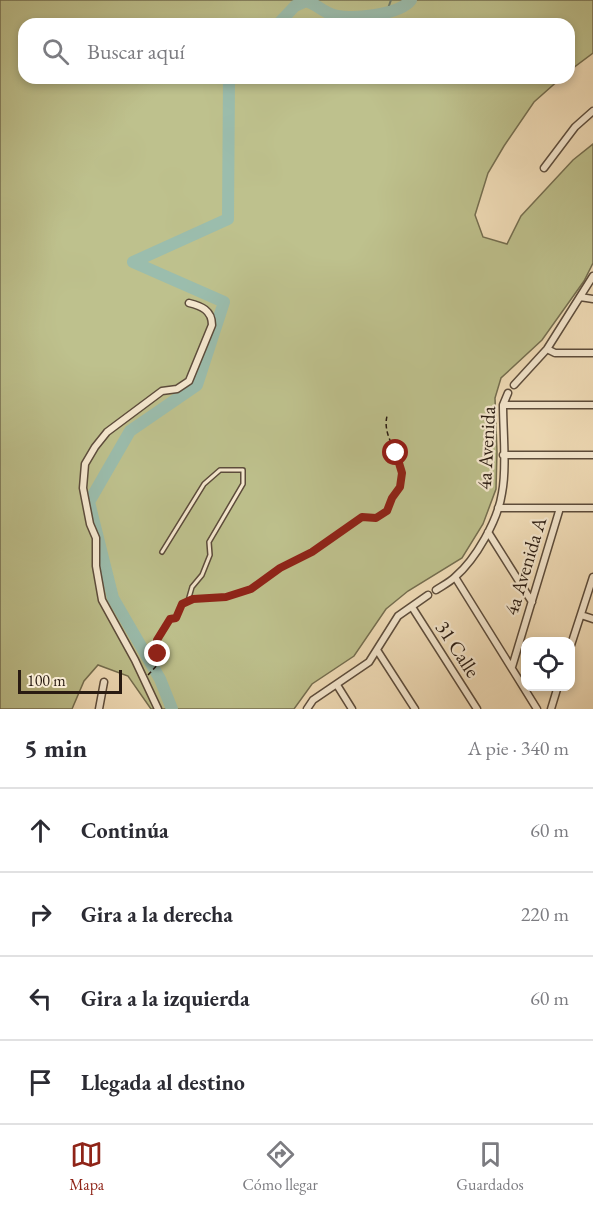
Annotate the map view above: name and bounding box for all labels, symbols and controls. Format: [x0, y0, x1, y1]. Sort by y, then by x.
search box [18, 18, 575, 84]
icon: search [39, 35, 72, 68]
text: Buscar aquí [87, 37, 185, 66]
street label: 4a Avenida [471, 406, 501, 490]
route start [382, 439, 408, 465]
street label: 4a Avenida A [498, 514, 552, 618]
street label: 31 Calle [430, 616, 486, 683]
map controls [521, 637, 575, 691]
button: locate [521, 637, 575, 691]
route end [144, 640, 170, 666]
scale bar [18, 667, 122, 694]
text: 100 m [27, 670, 66, 691]
text: 5 min [24, 731, 87, 765]
text: A pie · 340 m [468, 735, 569, 761]
icon: ahead [24, 814, 57, 847]
text: Continúa [81, 816, 169, 845]
text: 60 m [530, 817, 569, 843]
icon: right [24, 898, 57, 931]
text: Gira a la derecha [81, 900, 233, 929]
text: 220 m [521, 901, 569, 927]
icon: left [24, 982, 57, 1015]
text: Gira a la izquierda [81, 984, 250, 1013]
text: 60 m [530, 985, 569, 1011]
icon: arrive [24, 1066, 57, 1099]
text: Llegada al destino [81, 1068, 245, 1097]
tab: Mapa [69, 1138, 104, 1195]
tab: Cómo llegar [242, 1138, 318, 1195]
tab: Guardados [456, 1138, 524, 1195]

